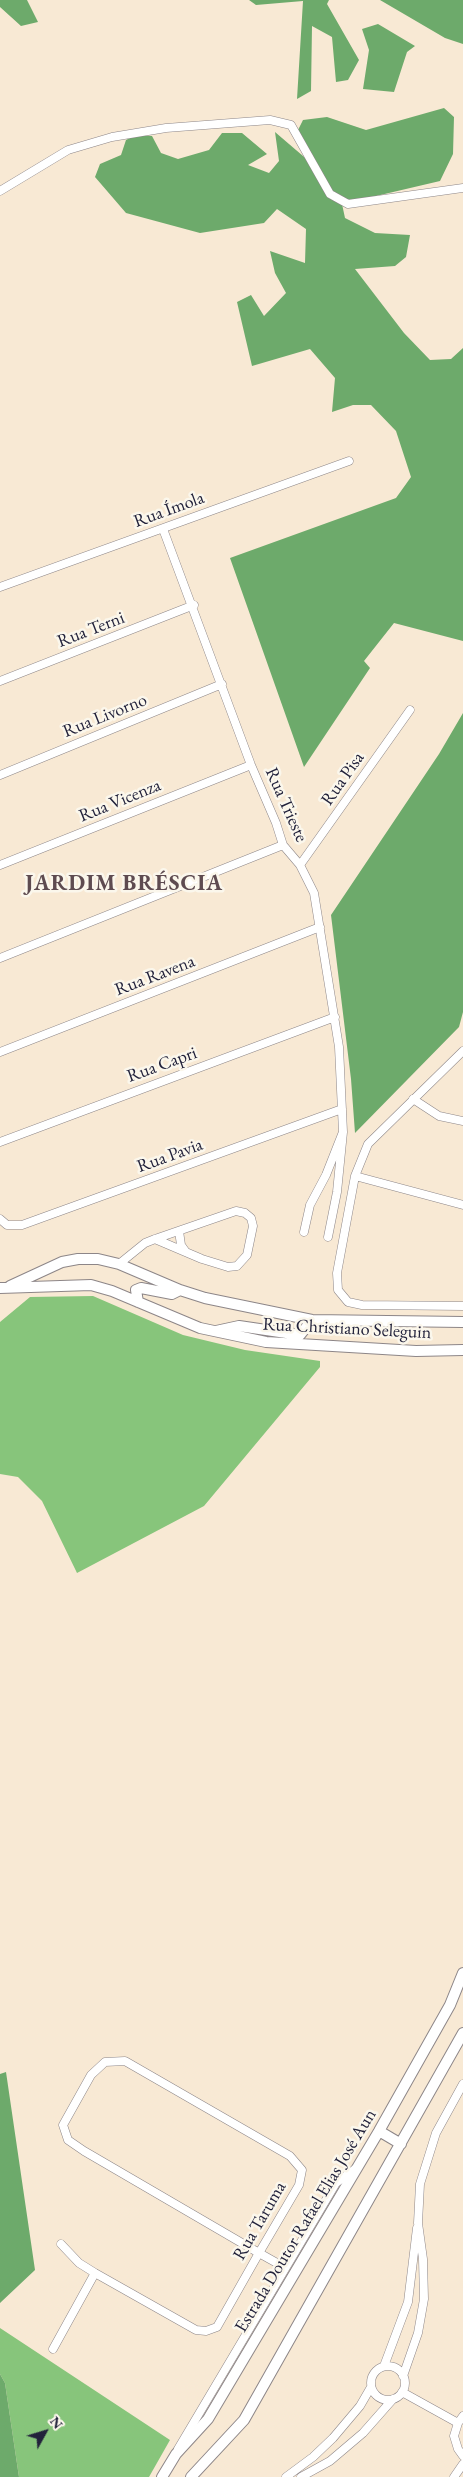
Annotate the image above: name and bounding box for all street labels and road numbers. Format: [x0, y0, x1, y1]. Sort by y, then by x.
street label: Rua Ímola [131, 487, 207, 533]
street label: Rua Terni [54, 607, 128, 653]
street label: Rua Livorno [60, 689, 150, 743]
street label: Rua Pisa [317, 748, 369, 810]
street label: Rua Trieste [260, 764, 312, 846]
street label: Rua Vicenza [76, 775, 164, 827]
street label: Rua Ravena [112, 951, 198, 1001]
street label: Rua Capri [124, 1042, 200, 1088]
street label: Rua Pavia [134, 1134, 206, 1178]
street label: Rua Christiano Seleguin [262, 1314, 432, 1344]
street label: Estrada Doutor Rafael Elias José Aun [231, 2105, 381, 2337]
street label: Rua Taruma [229, 2178, 291, 2264]

